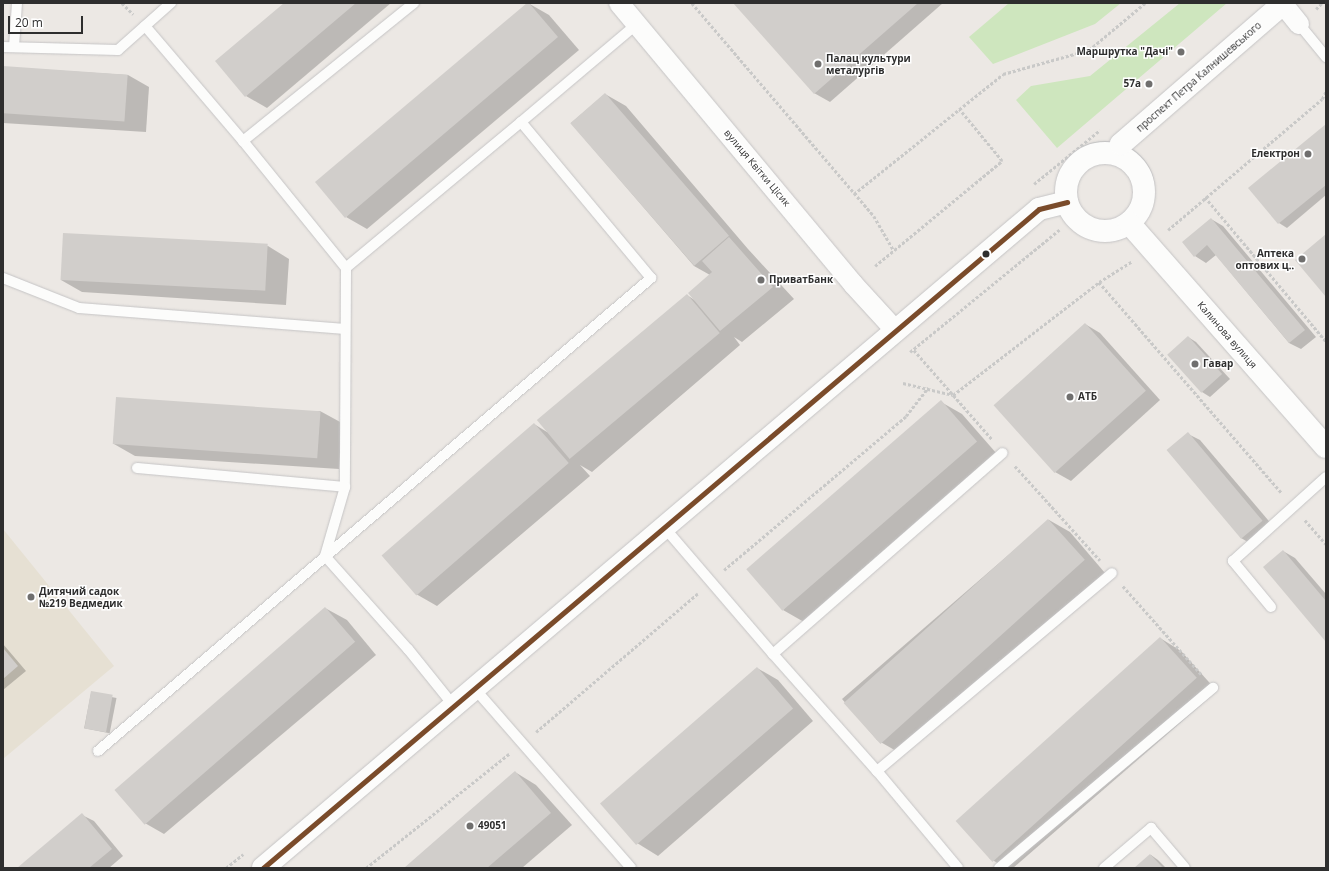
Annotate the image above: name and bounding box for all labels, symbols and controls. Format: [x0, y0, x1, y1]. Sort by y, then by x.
scale bar [10, 8, 85, 34]
text: 20 m [15, 14, 43, 31]
street label: проспект Петра Калнишевського [1134, 19, 1264, 135]
place label: Маршрутка "Дачі" [1076, 46, 1173, 58]
marker: Маршрутка "Дачі" [1176, 47, 1186, 57]
place label: Палац культури металургів [826, 52, 911, 76]
marker: Палац культури металургів [813, 59, 823, 69]
place label: 57а [1124, 78, 1141, 90]
marker: 57а [1144, 79, 1154, 89]
street label: вулиця Квітки Цісик [721, 127, 793, 209]
place label: Електрон [1251, 148, 1300, 160]
marker: Електрон [1303, 149, 1313, 159]
place label: Аптека оптових ц‥ [1235, 247, 1294, 270]
unlabelled marker [981, 249, 991, 259]
marker: Аптека оптових ц‥ [1297, 254, 1307, 264]
place label: ПриватБанк [769, 274, 833, 286]
marker: ПриватБанк [756, 275, 766, 285]
street label: Калинова вулиця [1195, 299, 1259, 371]
place label: Гавар [1203, 358, 1233, 370]
marker: Гавар [1190, 359, 1200, 369]
place label: АТБ [1078, 391, 1097, 403]
marker: АТБ [1065, 392, 1075, 402]
place label: Дитячий садок №219 Ведмедик [39, 585, 123, 608]
marker: Дитячий садок №219 Ведмедик [26, 592, 36, 602]
place label: 49051 [478, 820, 507, 832]
marker: 49051 [465, 821, 475, 831]

